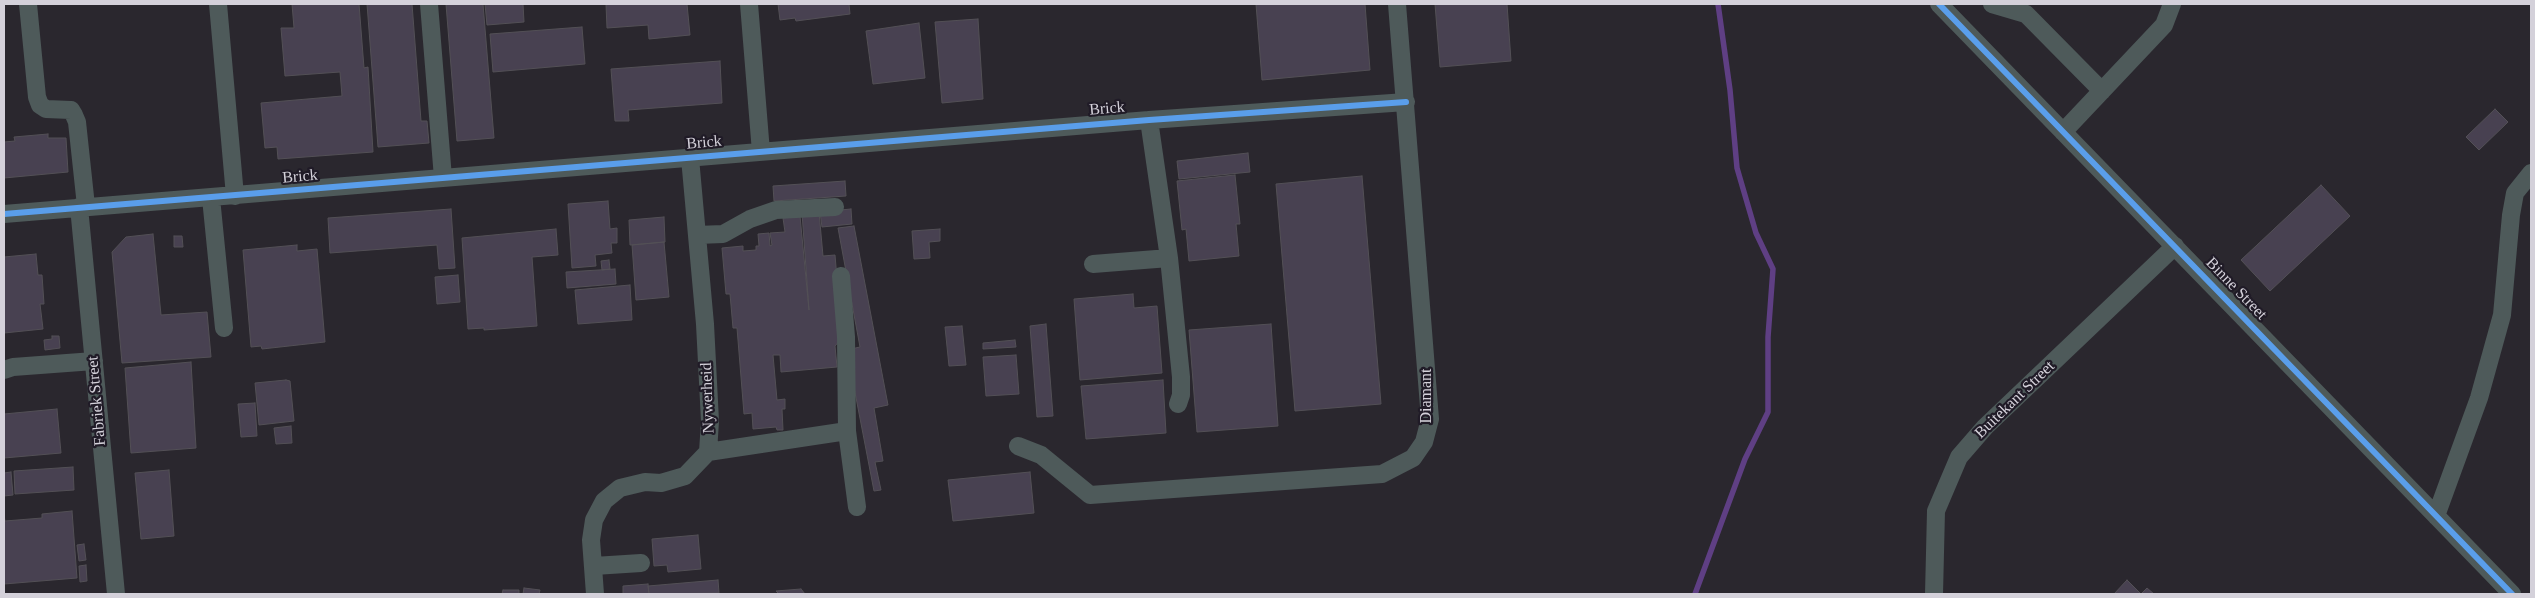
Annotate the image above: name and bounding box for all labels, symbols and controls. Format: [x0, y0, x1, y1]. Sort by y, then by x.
street label: Brick [1088, 98, 1126, 120]
street label: Brick [685, 132, 723, 154]
street label: Brick [281, 166, 319, 188]
street label: Binne Street [2201, 254, 2271, 324]
street label: Fabriek Street [84, 355, 110, 447]
street label: Buitekant Street [1971, 357, 2059, 443]
street label: Nywerheid [697, 362, 719, 434]
street label: Diamant [1417, 368, 1437, 424]

